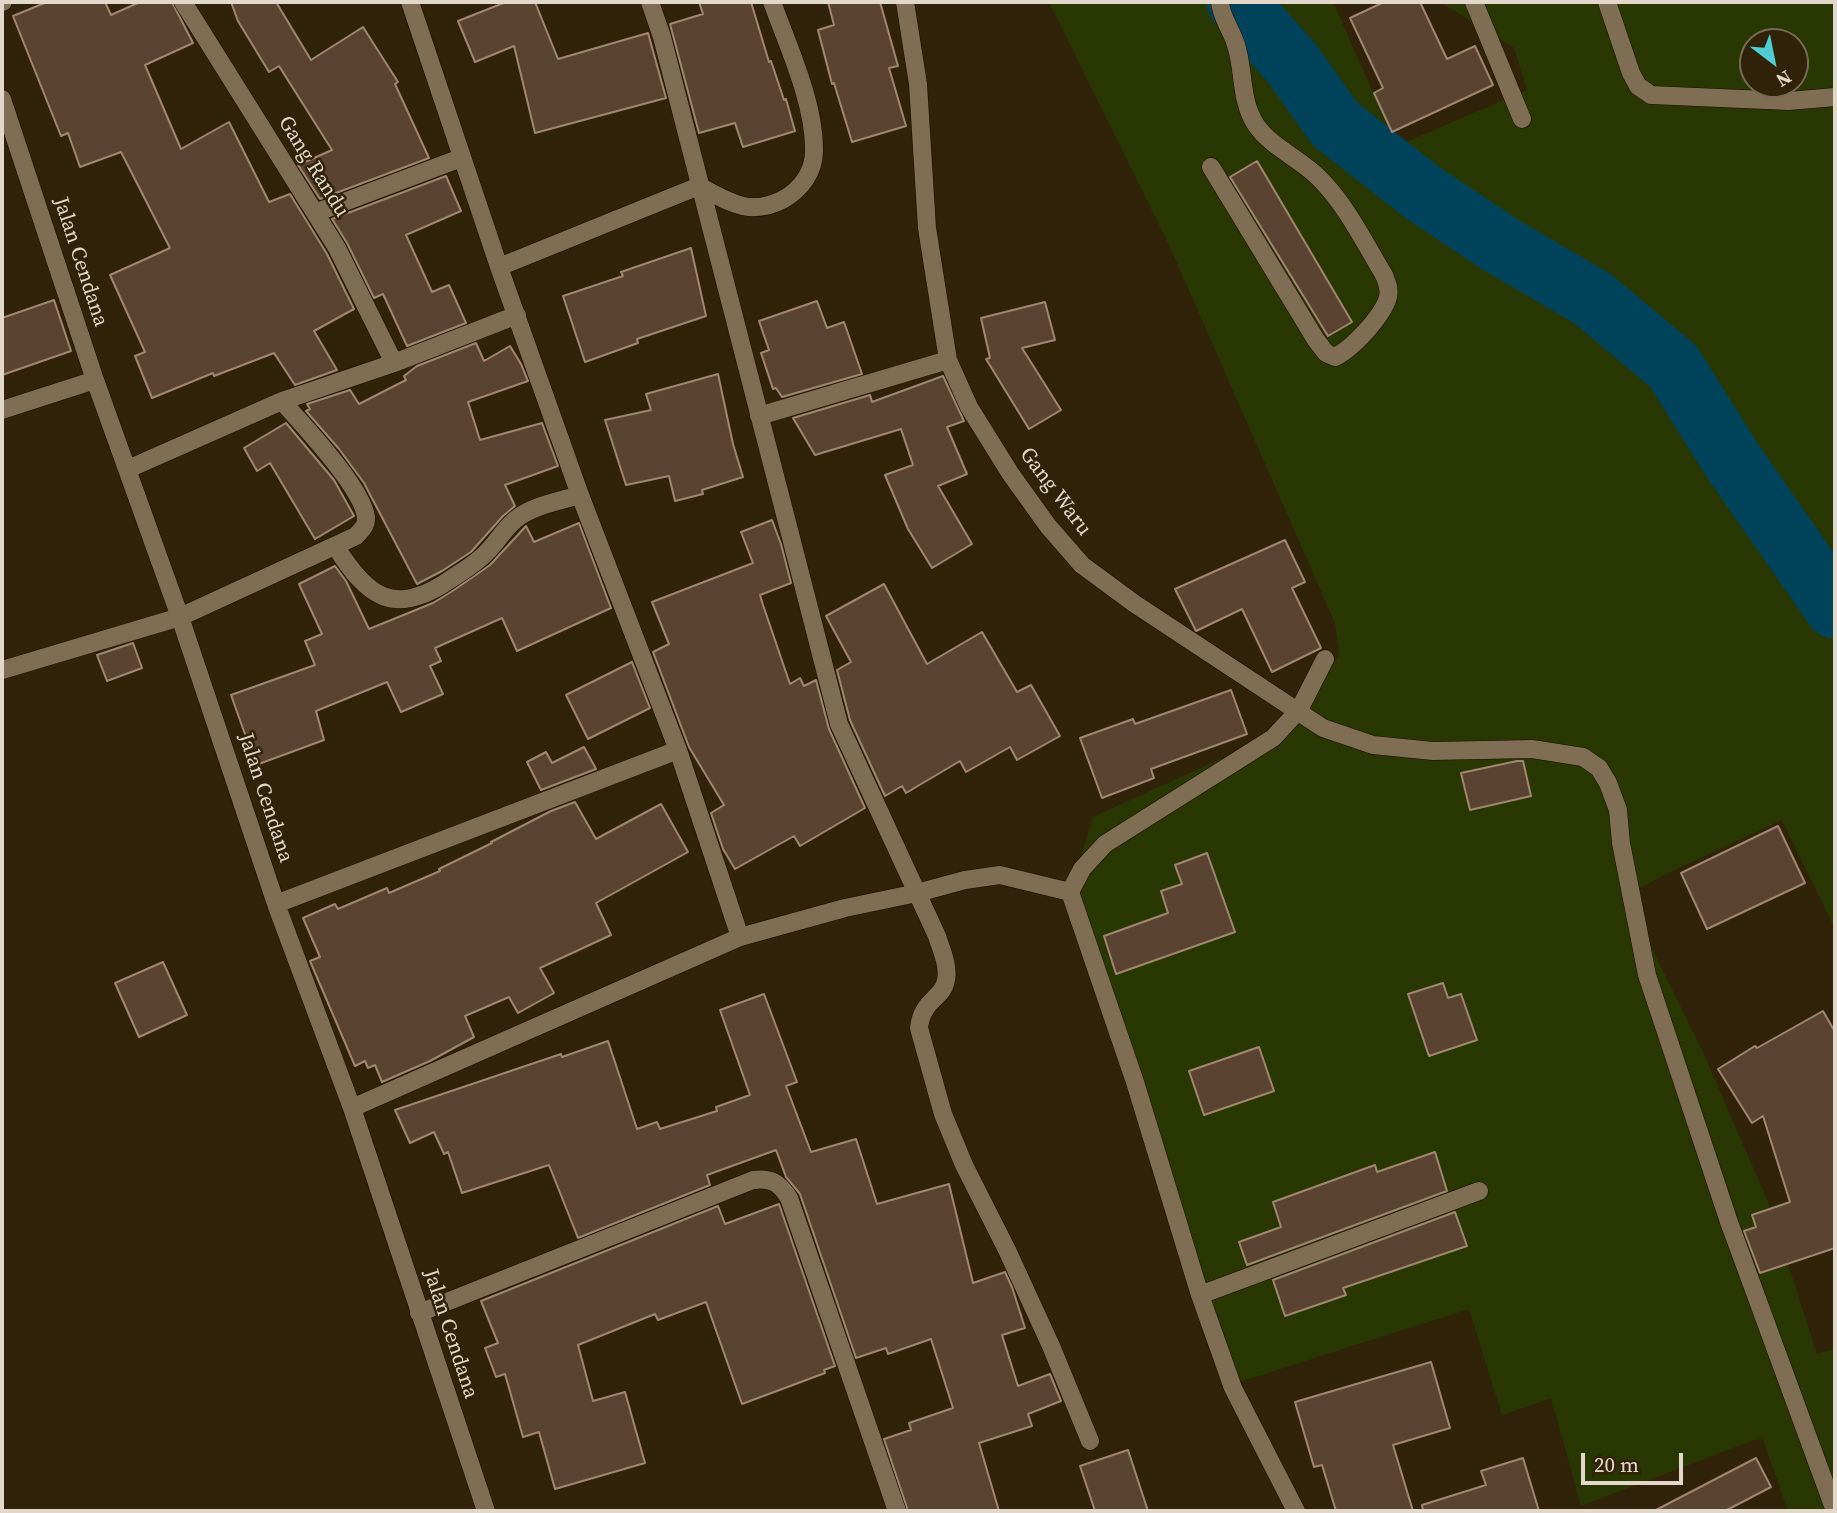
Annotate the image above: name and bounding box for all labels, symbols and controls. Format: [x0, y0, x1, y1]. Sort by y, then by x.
north arrow [1739, 28, 1809, 98]
text: N [1771, 64, 1797, 94]
street label: Gang Randu [272, 112, 354, 222]
street label: Jalan Cendana [47, 194, 113, 330]
street label: Gang Waru [1014, 443, 1096, 541]
street label: Jalan Cendana [232, 730, 298, 866]
street label: Jalan Cendana [417, 1266, 483, 1402]
scale bar [1585, 1440, 1686, 1484]
text: 20 m [1594, 1450, 1639, 1479]

